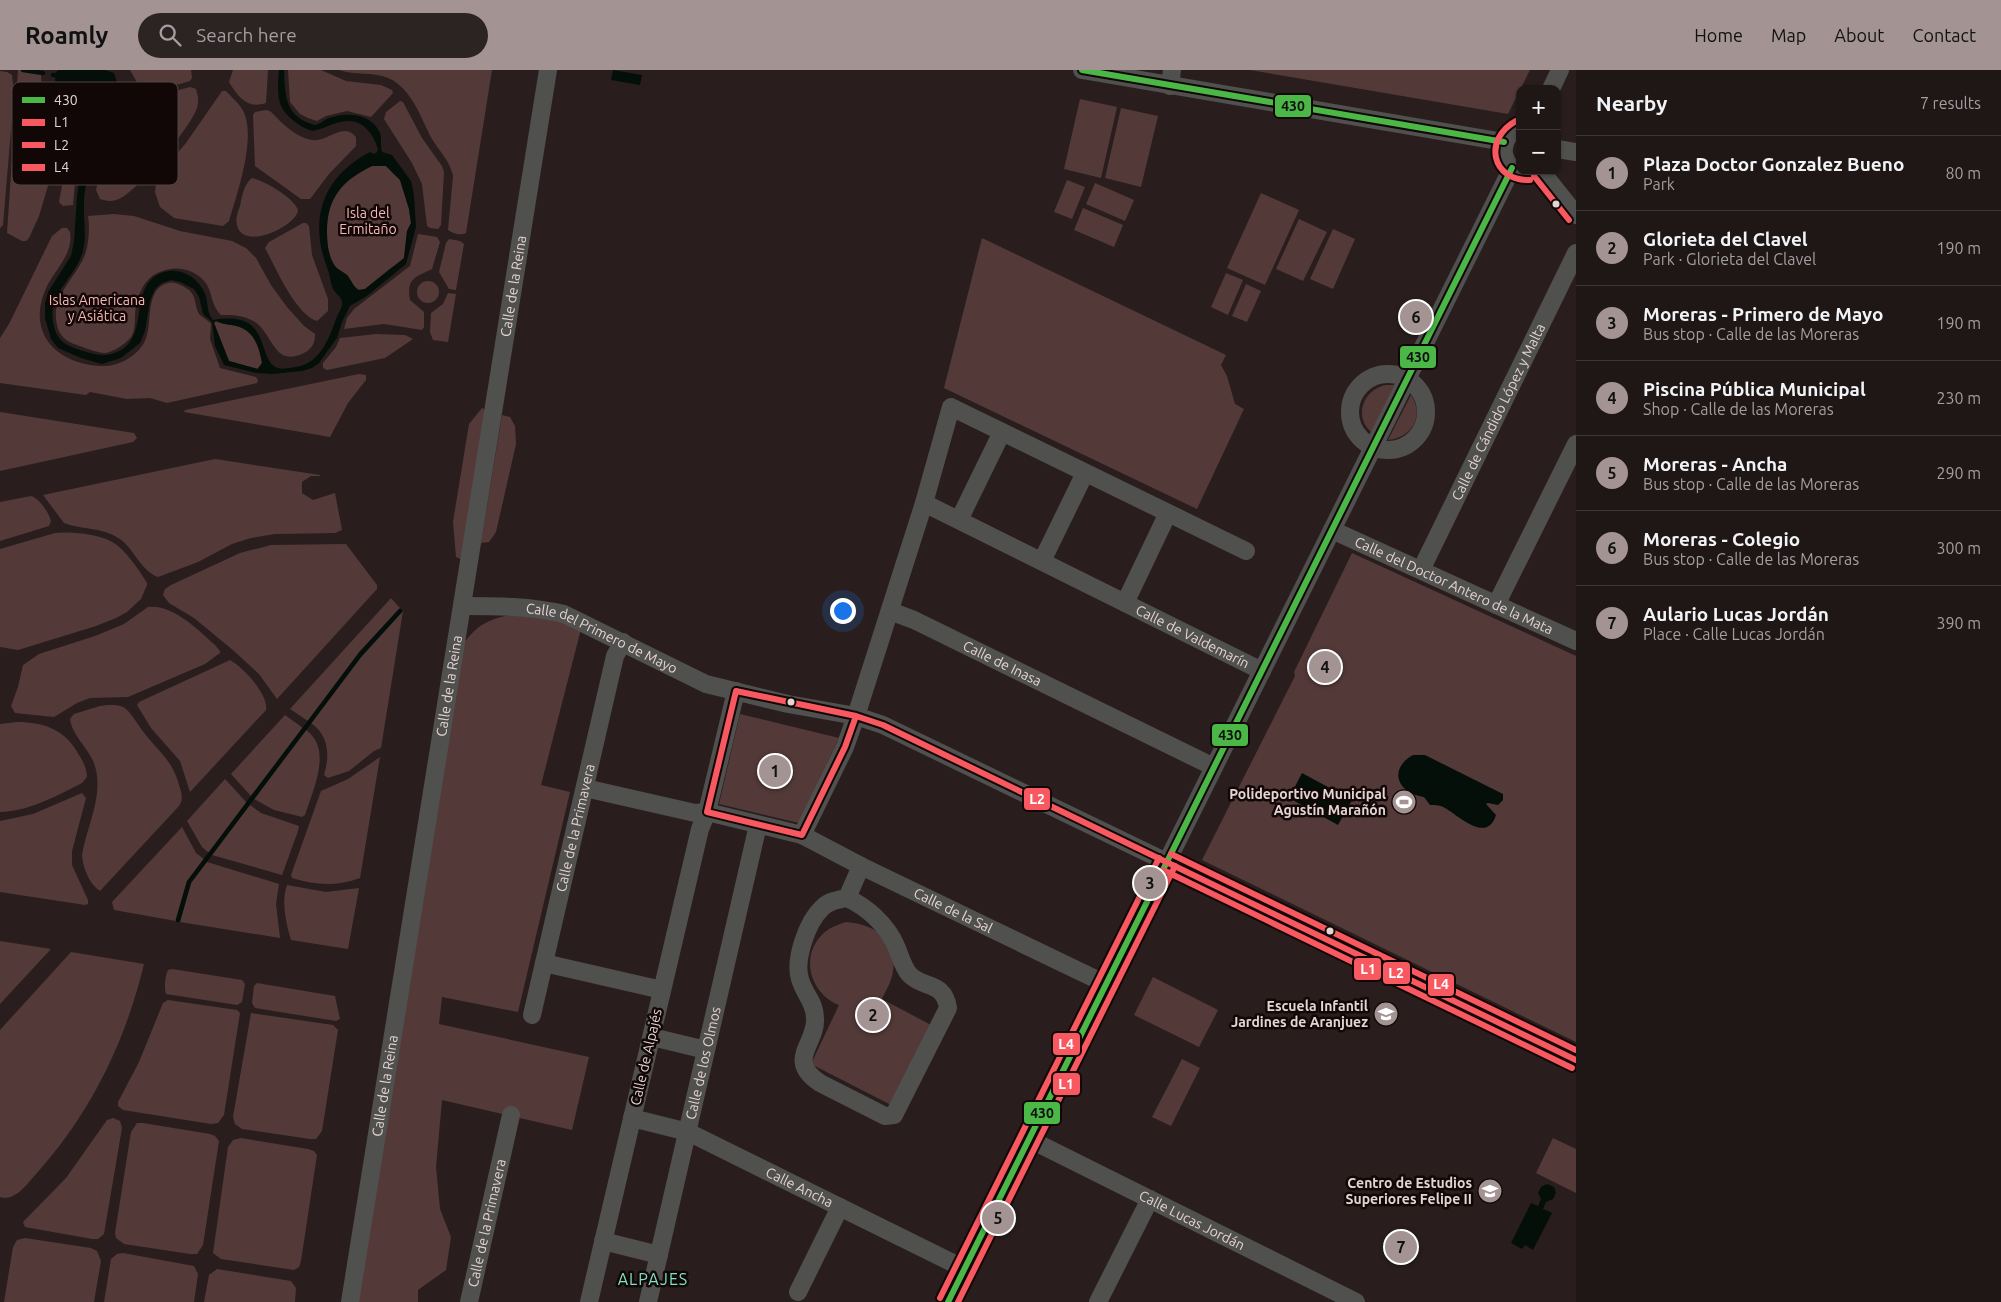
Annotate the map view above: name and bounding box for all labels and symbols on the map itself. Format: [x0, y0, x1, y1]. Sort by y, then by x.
legend [12, 82, 178, 185]
text: 430 [54, 92, 78, 108]
line badge: 430 [1274, 94, 1312, 118]
text: 430 [1281, 98, 1305, 114]
text: L1 [54, 114, 69, 130]
text: L2 [54, 137, 69, 153]
text: L4 [54, 159, 69, 175]
unlabelled marker [1551, 199, 1561, 209]
park label: Isla del Ermitaño [339, 205, 397, 237]
street label: Calle de la Reina [497, 234, 529, 338]
park label: Islas Americana y Asiática [49, 292, 145, 324]
pin: 6 [1400, 298, 1432, 336]
street label: Calle de Cándido López y Malta [1448, 321, 1548, 503]
line badge: 430 [1399, 345, 1437, 369]
text: 430 [1406, 349, 1430, 365]
street label: Calle del Doctor Antero de la Mata [1352, 533, 1556, 638]
your location [830, 598, 856, 624]
street label: Calle del Primero de Mayo [525, 600, 680, 677]
street label: Calle de Valdemarín [1133, 602, 1252, 671]
street label: Calle de la Reina [433, 634, 465, 738]
street label: Calle de Inasa [960, 637, 1044, 689]
pin: 4 [1309, 648, 1341, 686]
unlabelled marker [786, 697, 796, 707]
line badge: 430 [1211, 723, 1249, 747]
text: 430 [1218, 727, 1242, 743]
pin: 1 [759, 752, 791, 790]
street label: Calle de la Primavera [553, 762, 598, 893]
place label: Polideportivo Municipal Agustín Marañón [1229, 786, 1386, 818]
line badge: L2 [1023, 787, 1051, 811]
sports icon: Polideportivo Municipal Agustín Marañón [1391, 789, 1417, 815]
text: L2 [1029, 791, 1045, 807]
pin: 3 [1134, 864, 1166, 902]
street label: Calle de la Sal [911, 885, 996, 936]
unlabelled marker [1325, 926, 1335, 936]
line badge: L1 [1353, 957, 1382, 981]
text: L1 [1360, 961, 1376, 977]
line badge: L2 [1382, 961, 1411, 985]
text: L2 [1388, 965, 1404, 981]
line badge: L4 [1427, 973, 1455, 997]
text: L4 [1433, 976, 1449, 992]
pin: 2 [857, 996, 889, 1034]
place label: Escuela Infantil Jardines de Aranjuez [1231, 998, 1368, 1030]
school or university icon: Escuela Infantil Jardines de Aranjuez [1373, 1001, 1399, 1027]
street label: Calle de los Olmos [682, 1005, 724, 1121]
street label: Calle de Alpajés [627, 1007, 665, 1107]
line badge: L4 [1052, 1032, 1081, 1056]
street label: Calle de la Reina [369, 1034, 401, 1138]
text: L4 [1058, 1036, 1074, 1052]
line badge: L1 [1052, 1072, 1081, 1096]
text: L1 [1058, 1076, 1074, 1092]
line badge: 430 [1023, 1101, 1061, 1125]
text: 430 [1030, 1105, 1054, 1121]
street label: Calle de la Primavera [465, 1157, 509, 1289]
street label: Calle Ancha [763, 1164, 836, 1210]
place label: Centro de Estudios Superiores Felipe II [1346, 1175, 1472, 1207]
school or university icon: Centro de Estudios Superiores Felipe II [1477, 1178, 1503, 1204]
street label: Calle Lucas Jordán [1136, 1187, 1247, 1253]
pin: 5 [982, 1199, 1014, 1237]
pin: 7 [1385, 1228, 1417, 1266]
district label: ALPAJES [618, 1270, 688, 1288]

